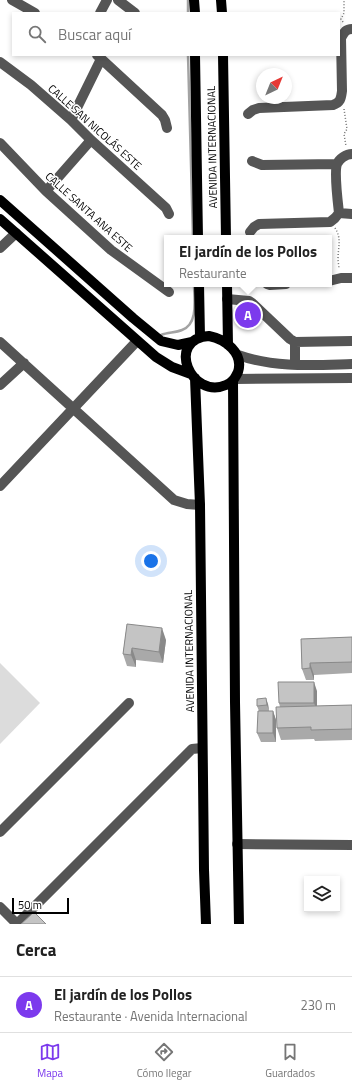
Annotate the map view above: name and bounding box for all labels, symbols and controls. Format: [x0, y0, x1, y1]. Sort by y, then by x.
search box [12, 12, 340, 56]
icon: search [26, 23, 48, 45]
text: Buscar aquí [58, 23, 131, 46]
north arrow [256, 68, 292, 104]
street label: CALLE SAN NICOLÁS ESTE [45, 81, 145, 173]
street label: AVENIDA INTERNACIONAL [203, 85, 221, 208]
street label: CALLE SANTA ANA ESTE [42, 168, 136, 256]
popup [164, 235, 332, 287]
text: El jardín de los Pollos [179, 240, 317, 263]
text: Restaurante [179, 263, 247, 283]
pin: A [235, 300, 261, 330]
your location [141, 551, 161, 571]
street label: AVENIDA INTERNACIONAL [180, 589, 198, 712]
map controls [304, 876, 340, 912]
button: layers [304, 876, 340, 912]
scale bar [12, 896, 69, 915]
text: 50 m [18, 897, 42, 913]
text: Cerca [16, 937, 56, 963]
text: El jardín de los Pollos [54, 983, 192, 1006]
text: A [25, 995, 33, 1015]
text: 230 m [300, 995, 336, 1015]
text: Restaurante · Avenida Internacional [54, 1006, 248, 1026]
tab: Mapa [37, 1041, 63, 1081]
tab: Cómo llegar [137, 1041, 191, 1081]
tab: Guardados [265, 1041, 315, 1081]

